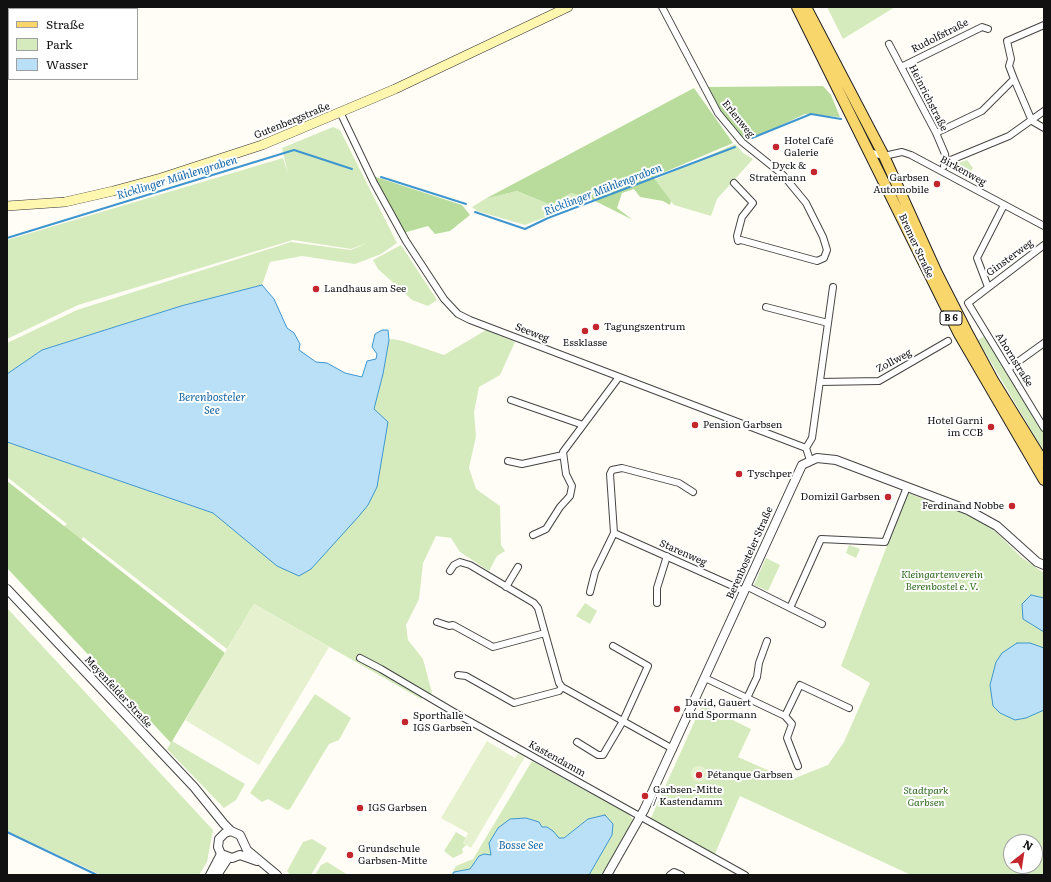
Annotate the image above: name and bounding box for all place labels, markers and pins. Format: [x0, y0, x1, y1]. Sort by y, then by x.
place label: Hotel Café Galerie [784, 135, 834, 158]
marker: Hotel Café Galerie [771, 142, 781, 152]
place label: Dyck & Stratemann [749, 160, 806, 184]
marker: Dyck & Stratemann [809, 167, 819, 177]
place label: Garbsen Automobile [873, 172, 929, 196]
marker: Garbsen Automobile [932, 179, 942, 189]
place label: Landhaus am See [324, 283, 406, 295]
marker: Landhaus am See [311, 284, 321, 294]
place label: Tagungszentrum [604, 321, 685, 333]
marker: Tagungszentrum [591, 322, 601, 332]
marker: Essklasse [580, 326, 590, 336]
place label: Essklasse [563, 337, 607, 349]
place label: Hotel Garni im CCB [927, 415, 983, 438]
place label: Pension Garbsen [703, 419, 782, 431]
marker: Pension Garbsen [690, 420, 700, 430]
marker: Hotel Garni im CCB [986, 422, 996, 432]
place label: Tyschper [747, 468, 792, 480]
marker: Tyschper [734, 469, 744, 479]
place label: Domizil Garbsen [801, 491, 880, 503]
marker: Domizil Garbsen [883, 492, 893, 502]
place label: Ferdinand Nobbe [922, 500, 1004, 512]
marker: Ferdinand Nobbe [1007, 501, 1017, 511]
place label: David, Gauert und Spormann [685, 697, 757, 720]
marker: David, Gauert und Spormann [672, 704, 682, 714]
place label: Sporthalle IGS Garbsen [413, 710, 472, 734]
marker: Sporthalle IGS Garbsen [400, 717, 410, 727]
place label: Pétanque Garbsen [707, 769, 793, 781]
marker: Pétanque Garbsen [694, 770, 704, 780]
place label: Garbsen-Mitte / Kastendamm [653, 784, 723, 808]
marker: Garbsen-Mitte / Kastendamm [640, 791, 650, 801]
place label: IGS Garbsen [368, 802, 427, 814]
marker: IGS Garbsen [355, 803, 365, 813]
place label: Grundschule Garbsen-Mitte [358, 843, 427, 866]
marker: Grundschule Garbsen-Mitte [345, 850, 355, 860]

